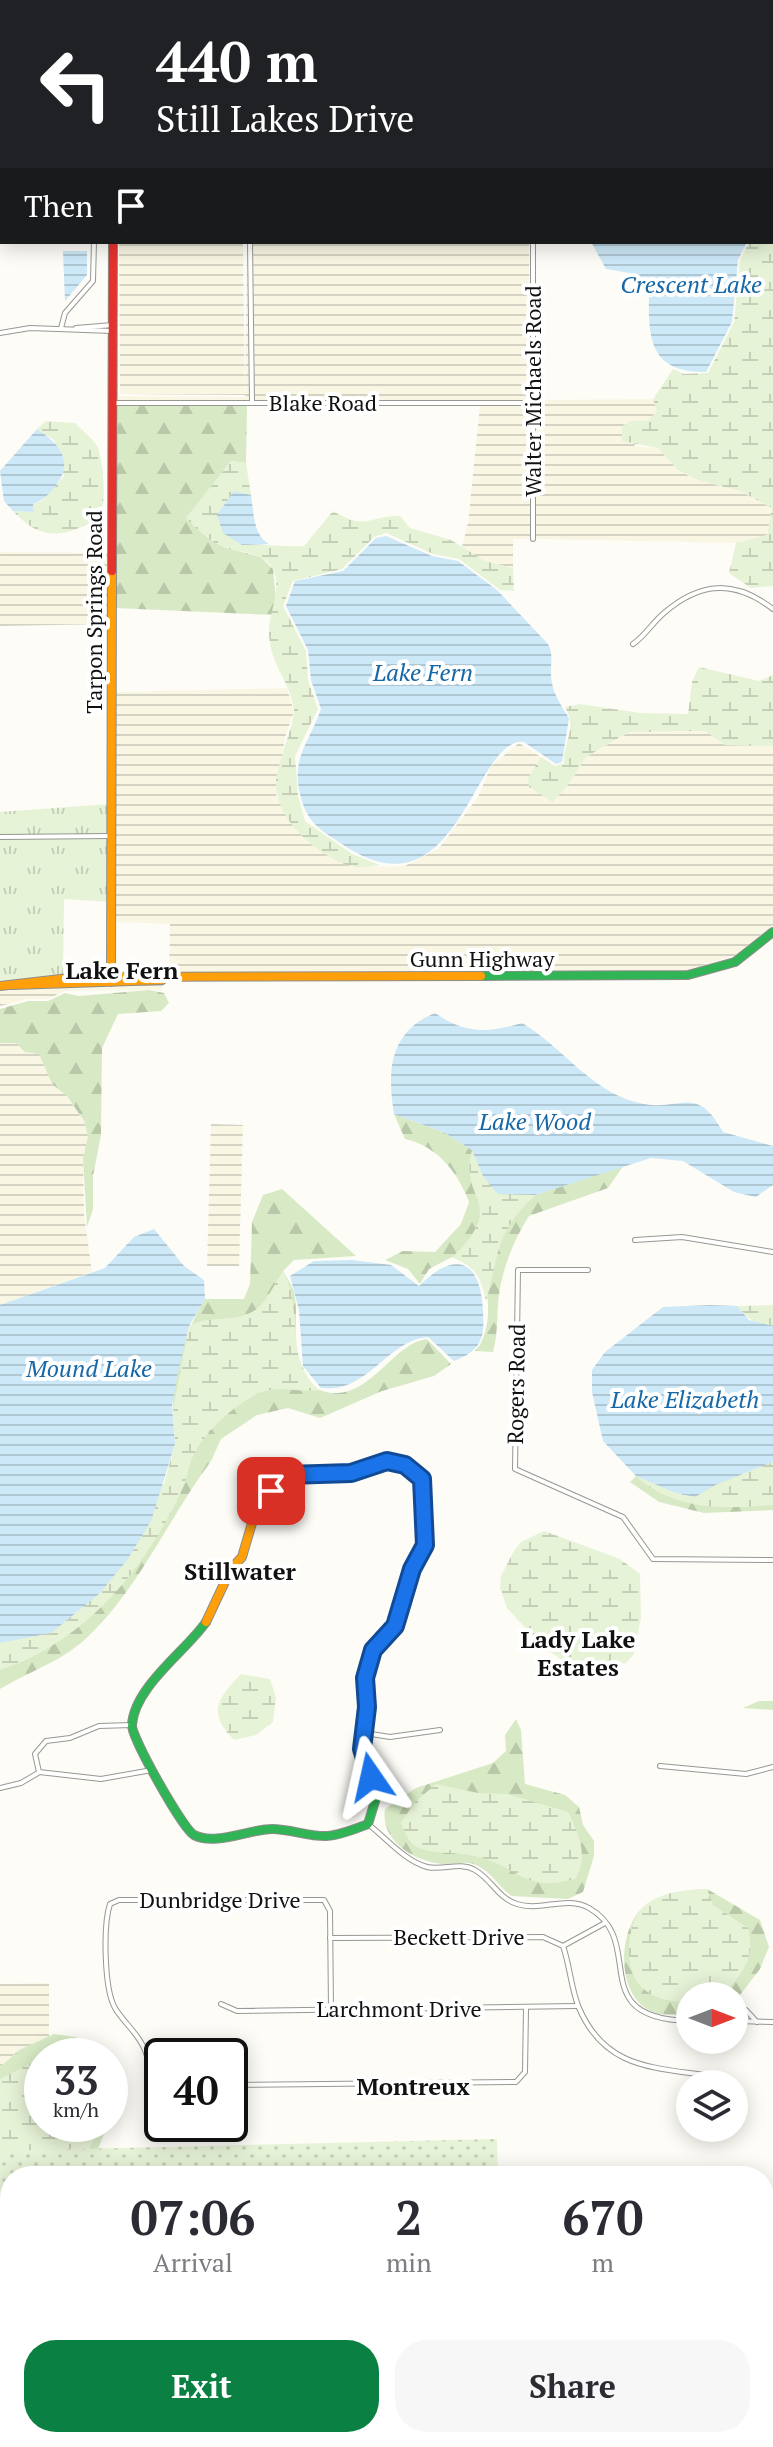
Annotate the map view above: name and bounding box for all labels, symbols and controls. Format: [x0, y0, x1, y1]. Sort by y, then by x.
text: 440 m [156, 24, 318, 98]
icon: left [24, 32, 128, 136]
text: Still Lakes Drive [156, 95, 414, 142]
icon: arrive [109, 184, 153, 228]
text: Then [24, 186, 93, 226]
water label: Crescent Lake [620, 268, 762, 300]
street label: Walter Michaels Road [518, 285, 547, 497]
street label: Blake Road [269, 388, 377, 417]
street label: Tarpon Springs Road [79, 510, 108, 714]
water label: Lake Fern [372, 656, 473, 688]
street label: Gunn Highway [410, 944, 555, 973]
district label: Lake Fern [66, 954, 179, 986]
water label: Lake Wood [478, 1105, 592, 1137]
street label: Rogers Road [500, 1323, 531, 1445]
water label: Mound Lake [25, 1352, 152, 1384]
water label: Lake Elizabeth [610, 1383, 759, 1415]
pin [237, 1457, 305, 1525]
icon: arrive [249, 1469, 293, 1513]
district label: Stillwater [184, 1555, 297, 1587]
district label: Lady Lake Estates [521, 1623, 635, 1683]
position arrow [329, 1735, 413, 1819]
street label: Dunbridge Drive [140, 1885, 301, 1914]
street label: Beckett Drive [393, 1922, 525, 1951]
north arrow [676, 1982, 748, 2054]
map controls [676, 1982, 748, 2142]
street label: Larchmont Drive [316, 1994, 482, 2023]
speed limit sign: 40 [144, 2038, 248, 2142]
text: 33 [53, 2053, 99, 2106]
district label: Montreux [356, 2070, 470, 2102]
button: layers [676, 2070, 748, 2142]
text: km/h [53, 2096, 99, 2123]
text: 07:06 [130, 2185, 255, 2249]
text: 2 [395, 2185, 422, 2249]
text: 670 [562, 2185, 644, 2249]
text: Arrival [153, 2245, 233, 2279]
text: min [386, 2245, 432, 2279]
text: m [592, 2245, 614, 2279]
button: Exit [24, 2340, 379, 2432]
button: Share [395, 2340, 750, 2432]

